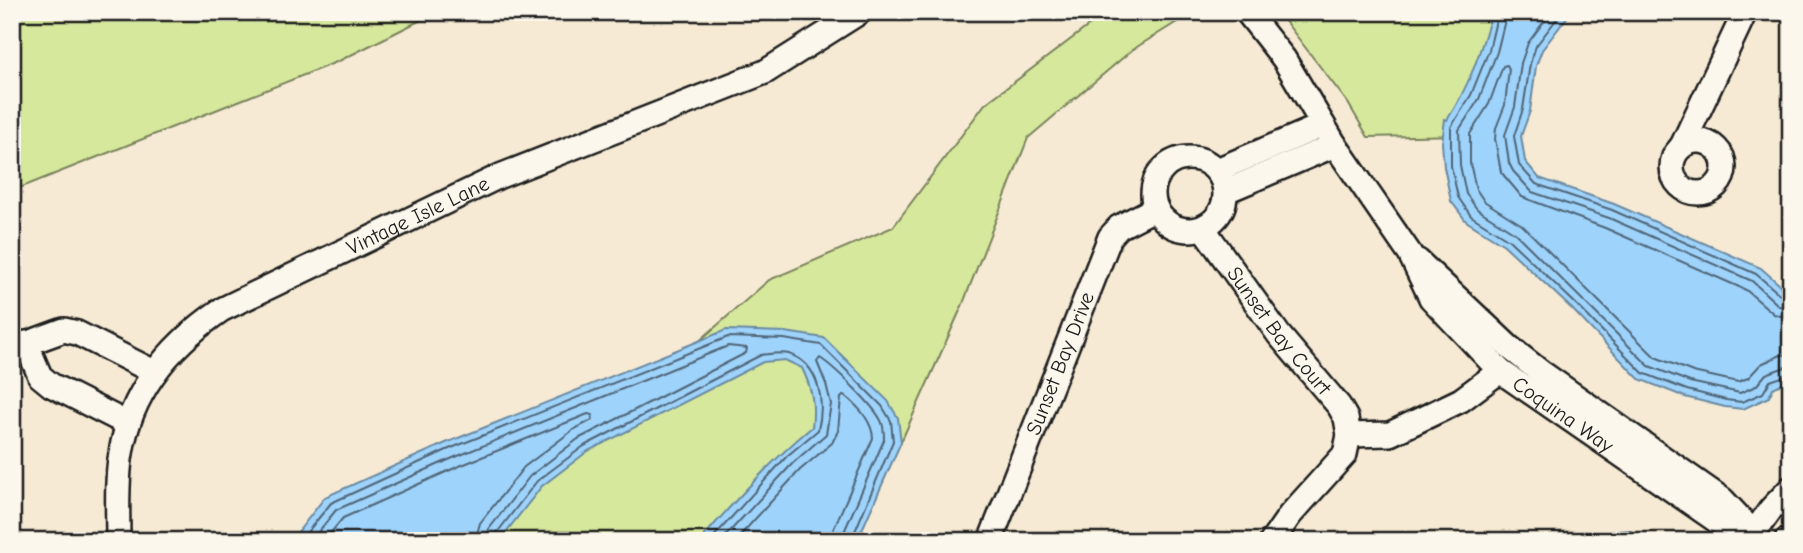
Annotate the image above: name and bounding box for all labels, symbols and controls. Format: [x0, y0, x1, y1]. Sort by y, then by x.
street label: Vintage Isle Lane [343, 171, 493, 260]
street label: Sunset Bay Court [1222, 262, 1337, 400]
street label: Sunset Bay Drive [1021, 288, 1099, 438]
street label: Coquina Way [1508, 371, 1618, 458]

